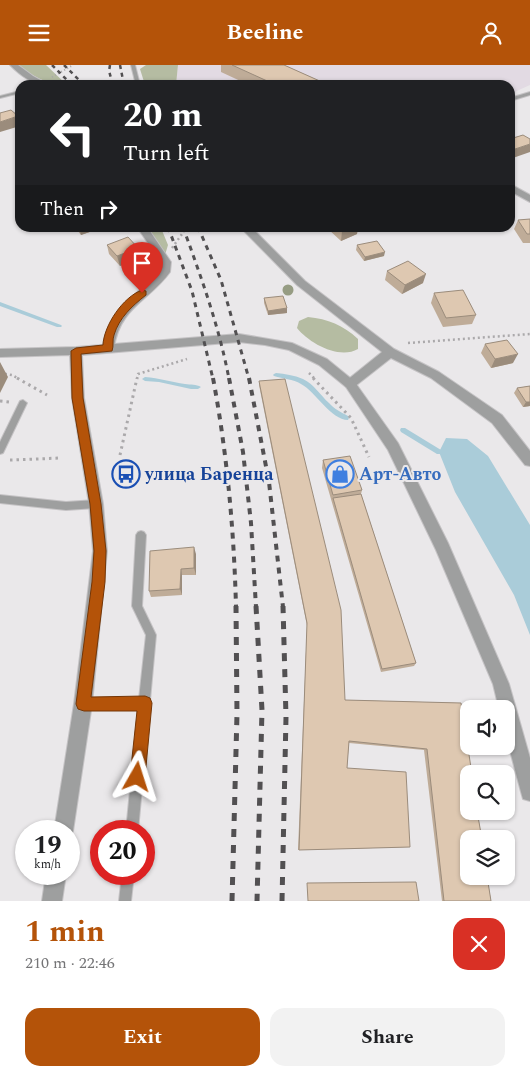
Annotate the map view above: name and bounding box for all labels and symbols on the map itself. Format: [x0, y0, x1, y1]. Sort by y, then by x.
pin [121, 242, 163, 293]
bus stop icon: улица Баренца [111, 459, 141, 489]
shop icon: Арт-Авто [325, 459, 355, 489]
place label: улица Баренца [144, 461, 274, 488]
place label: Арт-Авто [359, 461, 441, 488]
position arrow [110, 750, 162, 802]
speed limit sign: 20 [90, 820, 155, 885]

